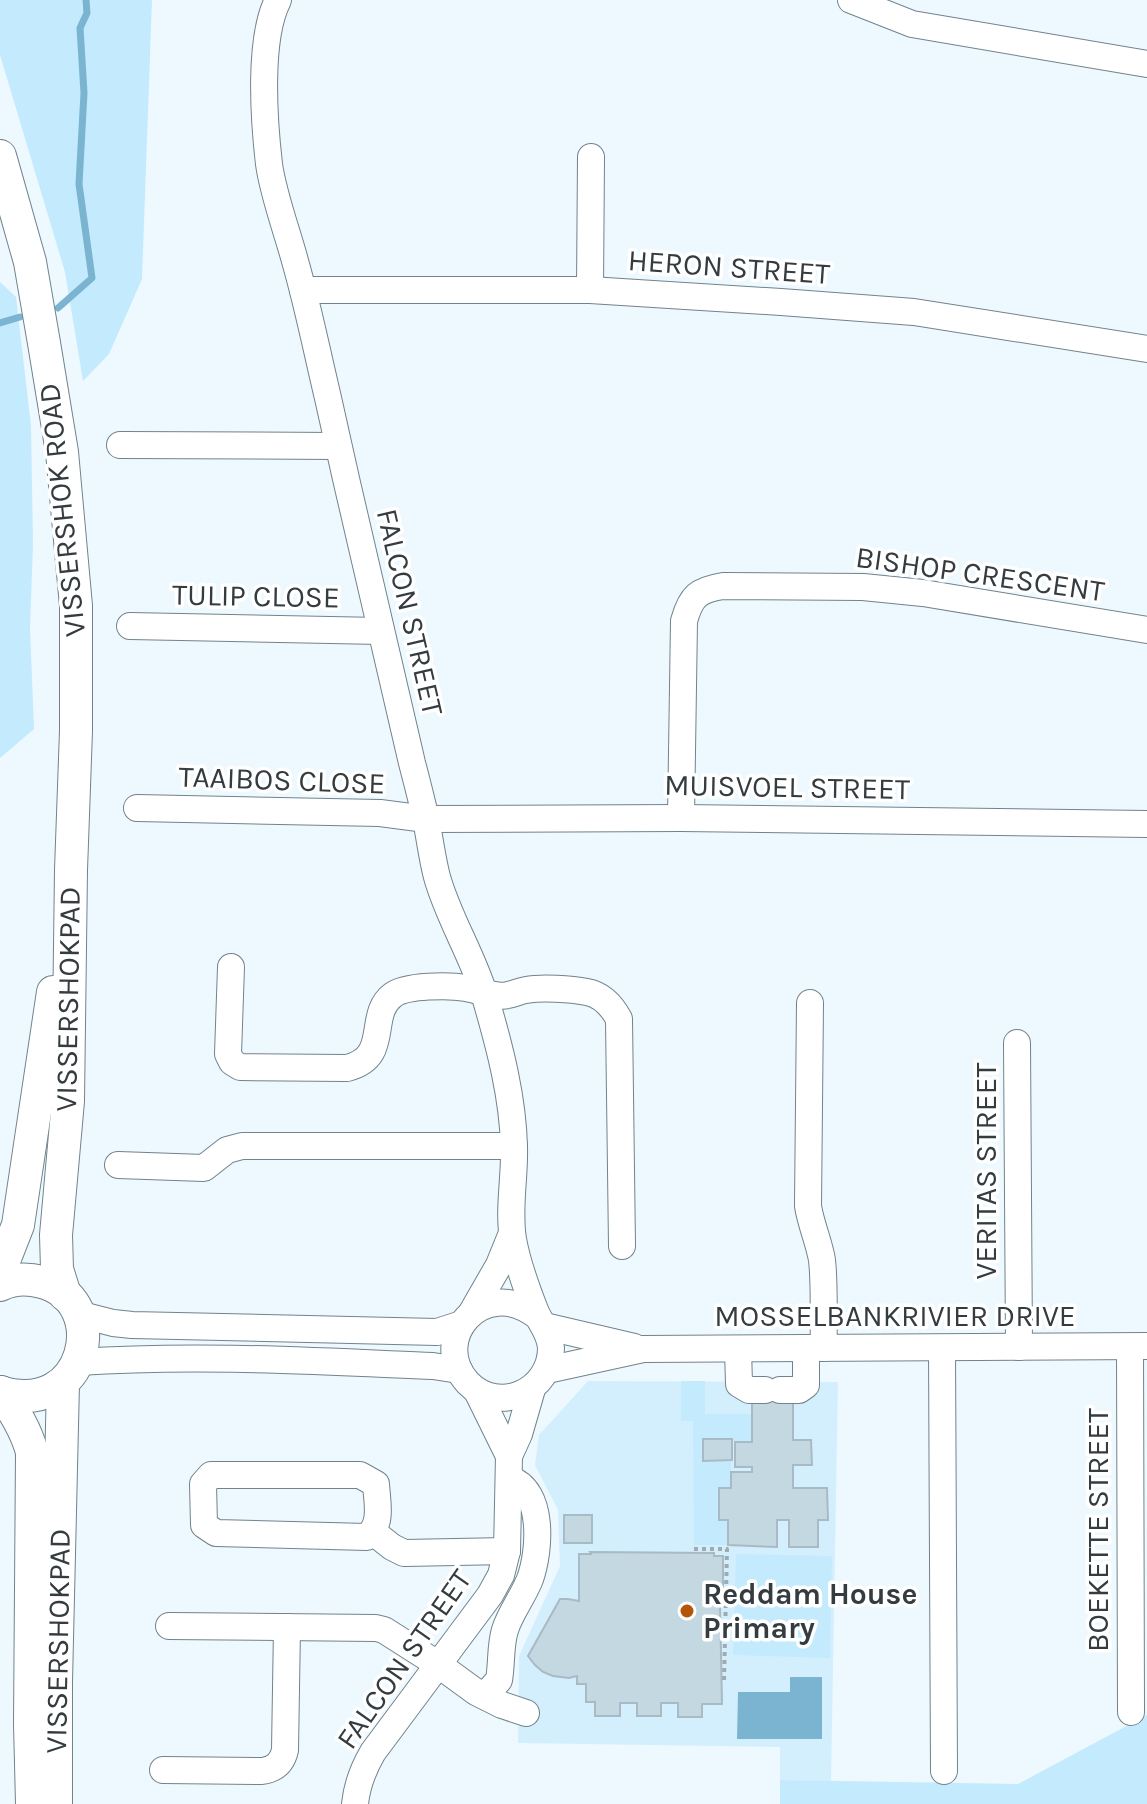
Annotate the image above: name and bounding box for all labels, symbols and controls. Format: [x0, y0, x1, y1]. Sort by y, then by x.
street label: HERON STREET [627, 242, 831, 292]
street label: VISSERSHOK ROAD [31, 382, 93, 638]
street label: FALCON STREET [369, 505, 451, 719]
street label: BISHOP CRESCENT [853, 539, 1107, 609]
street label: TULIP CLOSE [172, 577, 340, 615]
street label: TAAIBOS CLOSE [178, 758, 386, 802]
street label: MUISVOEL STREET [664, 767, 910, 807]
street label: VISSERSHOKPAD [48, 886, 88, 1112]
street label: VERITAS STREET [968, 1062, 1004, 1280]
street label: MOSSELBANKRIVIER DRIVE [714, 1298, 1076, 1334]
street label: BOEKETTE STREET [1080, 1408, 1116, 1652]
street label: VISSERSHOKPAD [38, 1528, 78, 1754]
street label: FALCON STREET [329, 1562, 479, 1756]
place label: Reddam House Primary [703, 1576, 917, 1646]
marker: Reddam House Primary [678, 1602, 696, 1620]

